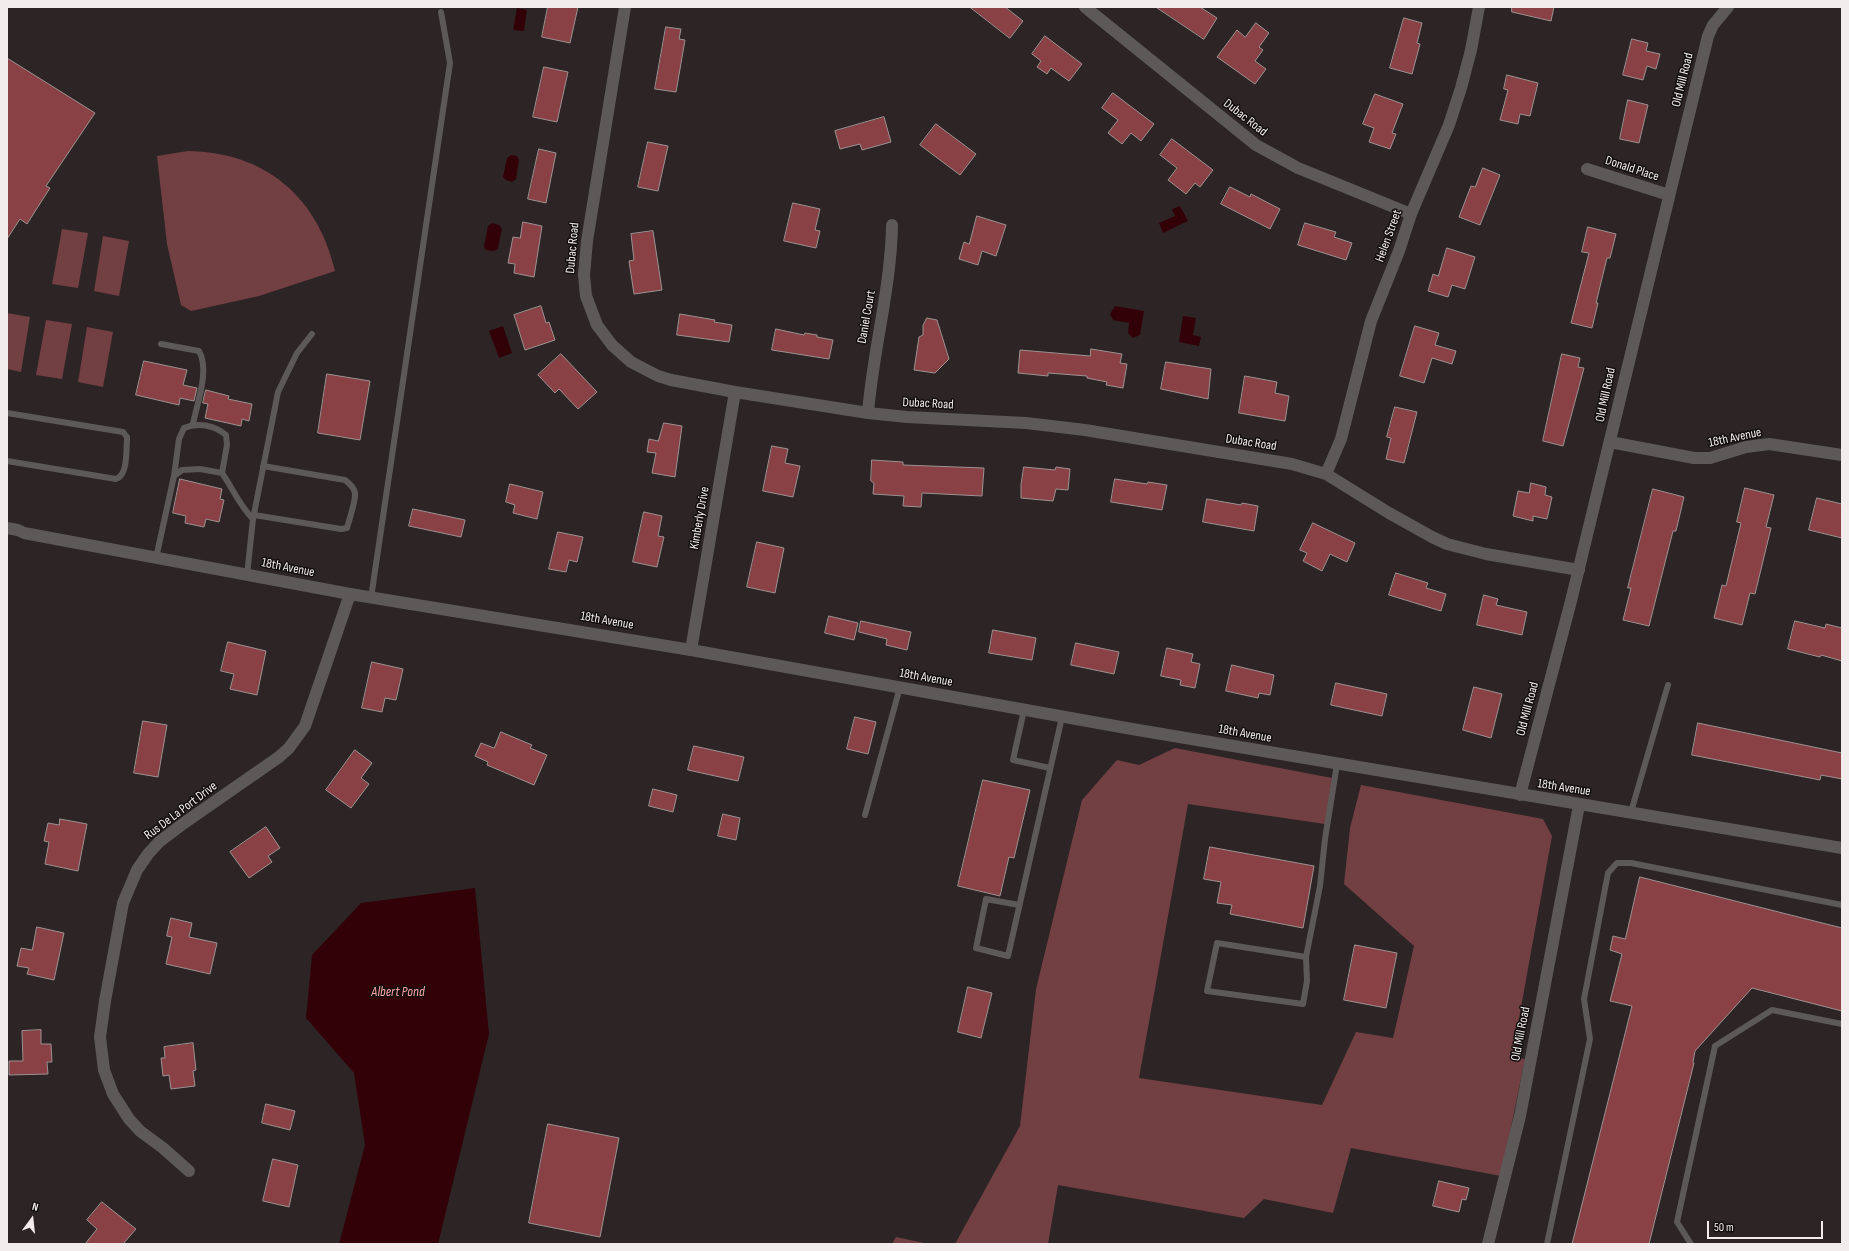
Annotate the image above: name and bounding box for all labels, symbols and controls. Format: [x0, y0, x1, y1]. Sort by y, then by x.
street label: Old Mill Road [1669, 51, 1697, 109]
street label: Dubac Road [1220, 96, 1270, 140]
street label: Donald Place [1603, 153, 1661, 185]
street label: Helen Street [1372, 208, 1406, 264]
street label: Dubac Road [563, 222, 583, 274]
street label: Daniel Court [855, 289, 879, 345]
street label: Old Mill Road [1593, 366, 1619, 424]
street label: Dubac Road [902, 395, 954, 413]
street label: 18th Avenue [1707, 425, 1763, 451]
street label: Dubac Road [1225, 431, 1277, 455]
street label: Kimberly Drive [687, 486, 713, 550]
street label: 18th Avenue [260, 555, 316, 581]
street label: 18th Avenue [579, 609, 635, 633]
street label: 18th Avenue [898, 666, 954, 690]
street label: Old Mill Road [1513, 680, 1543, 738]
street label: 18th Avenue [1217, 722, 1273, 746]
street label: 18th Avenue [1536, 776, 1592, 800]
street label: Rus De La Port Drive [141, 779, 221, 843]
water label: Albert Pond [371, 984, 425, 1000]
street label: Old Mill Road [1508, 1006, 1534, 1062]
north arrow [12, 1199, 52, 1239]
text: N [31, 1200, 40, 1214]
scale bar [1709, 1213, 1825, 1239]
text: 50 m [1714, 1220, 1734, 1235]

